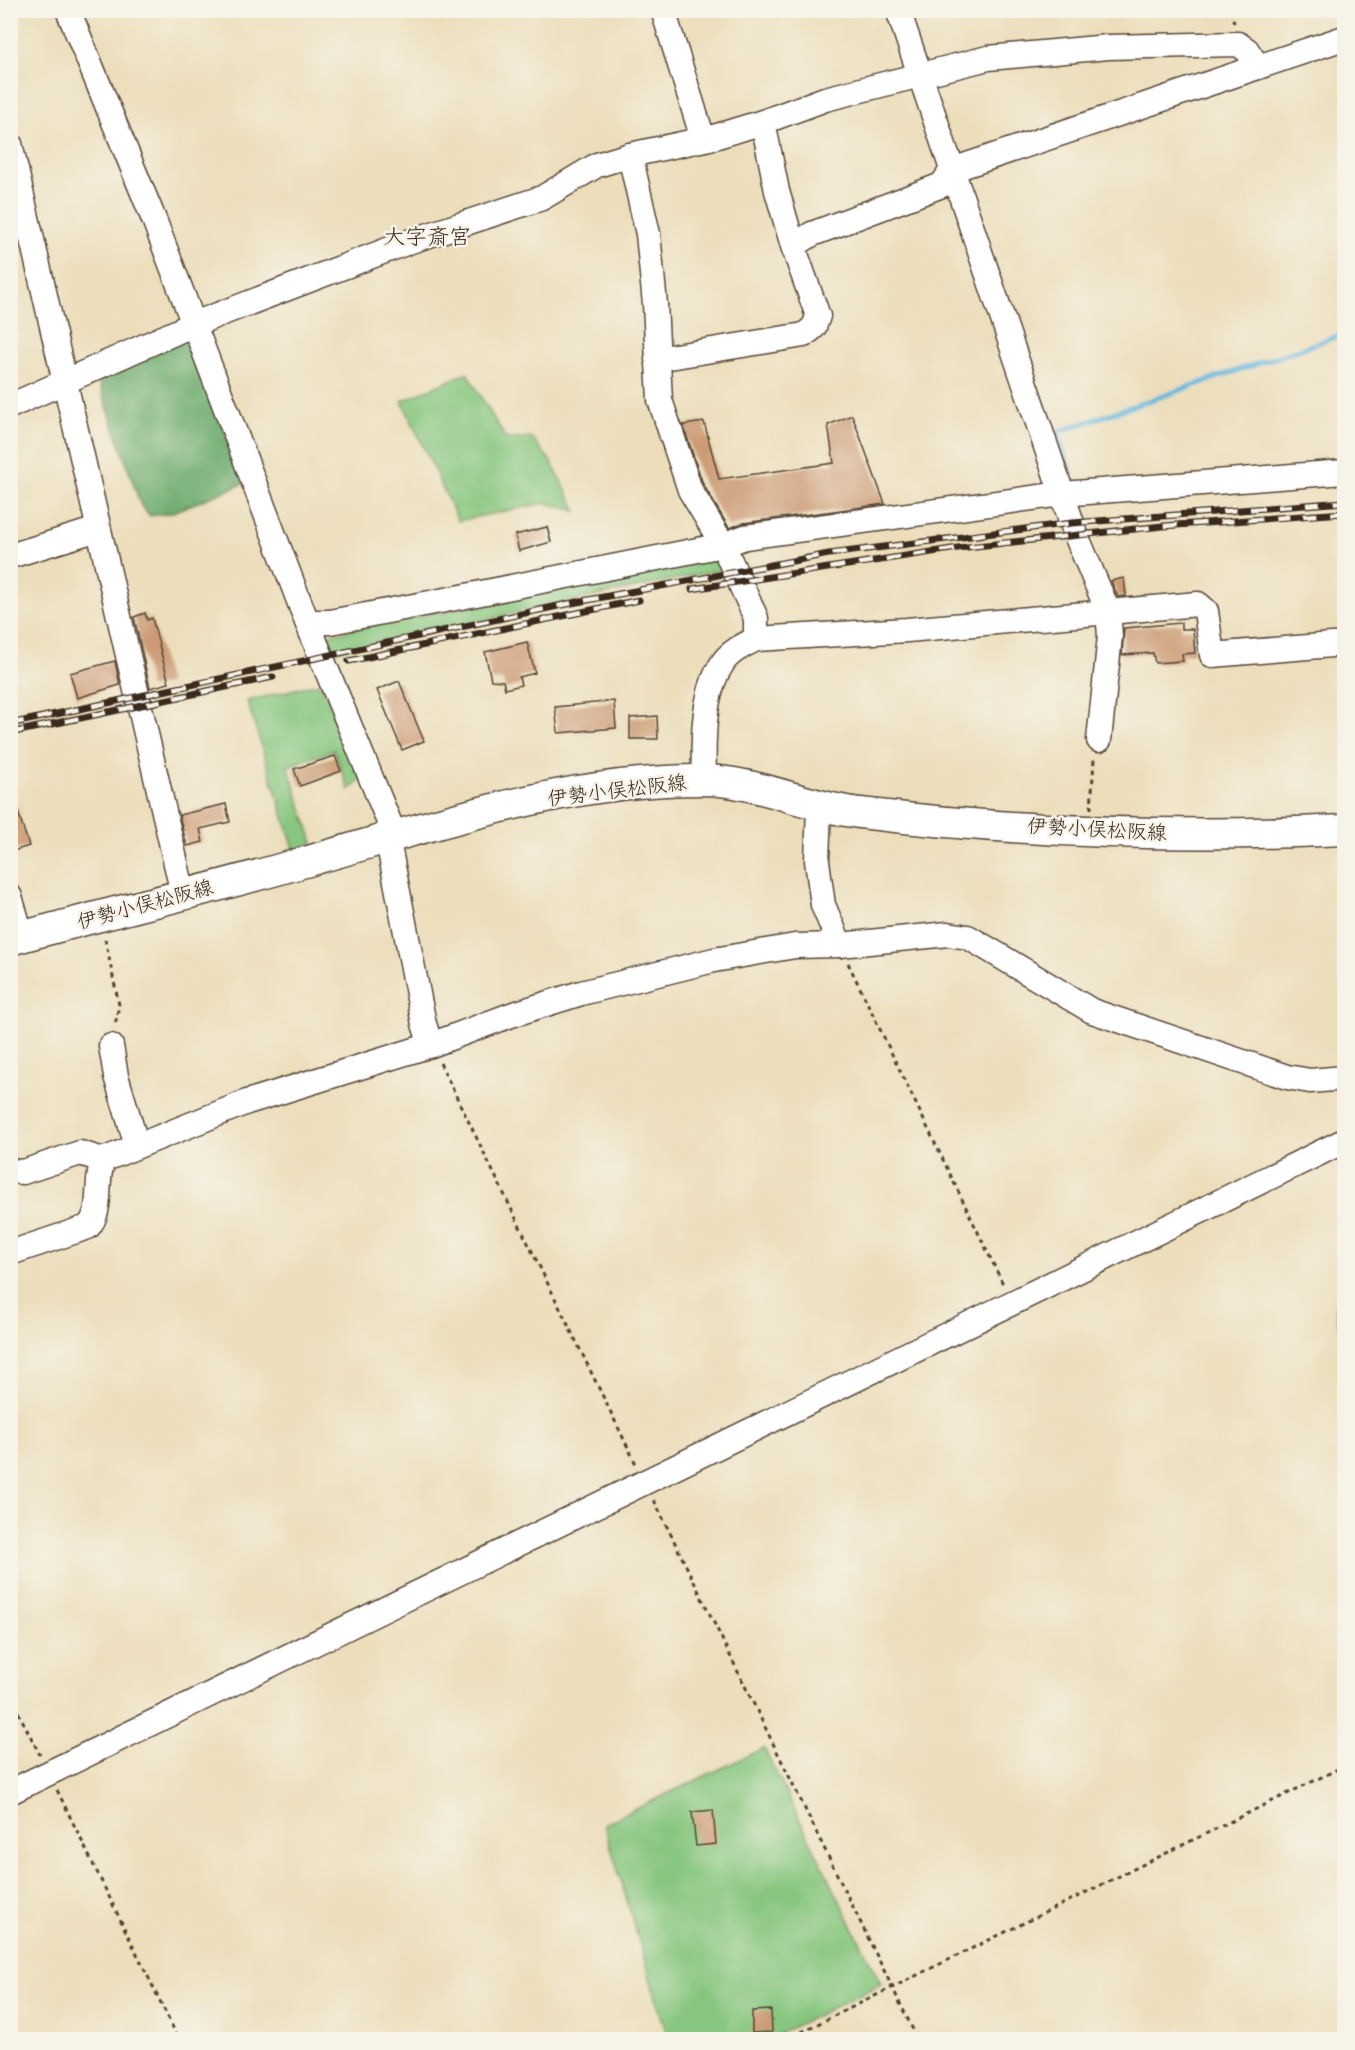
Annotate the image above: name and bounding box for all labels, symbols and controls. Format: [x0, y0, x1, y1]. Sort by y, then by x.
district label: 大字斎宮 [383, 222, 471, 253]
street label: 伊勢小俣松阪線 [546, 769, 688, 813]
street label: 伊勢小俣松阪線 [1026, 812, 1168, 848]
street label: 伊勢小俣松阪線 [74, 873, 216, 937]

